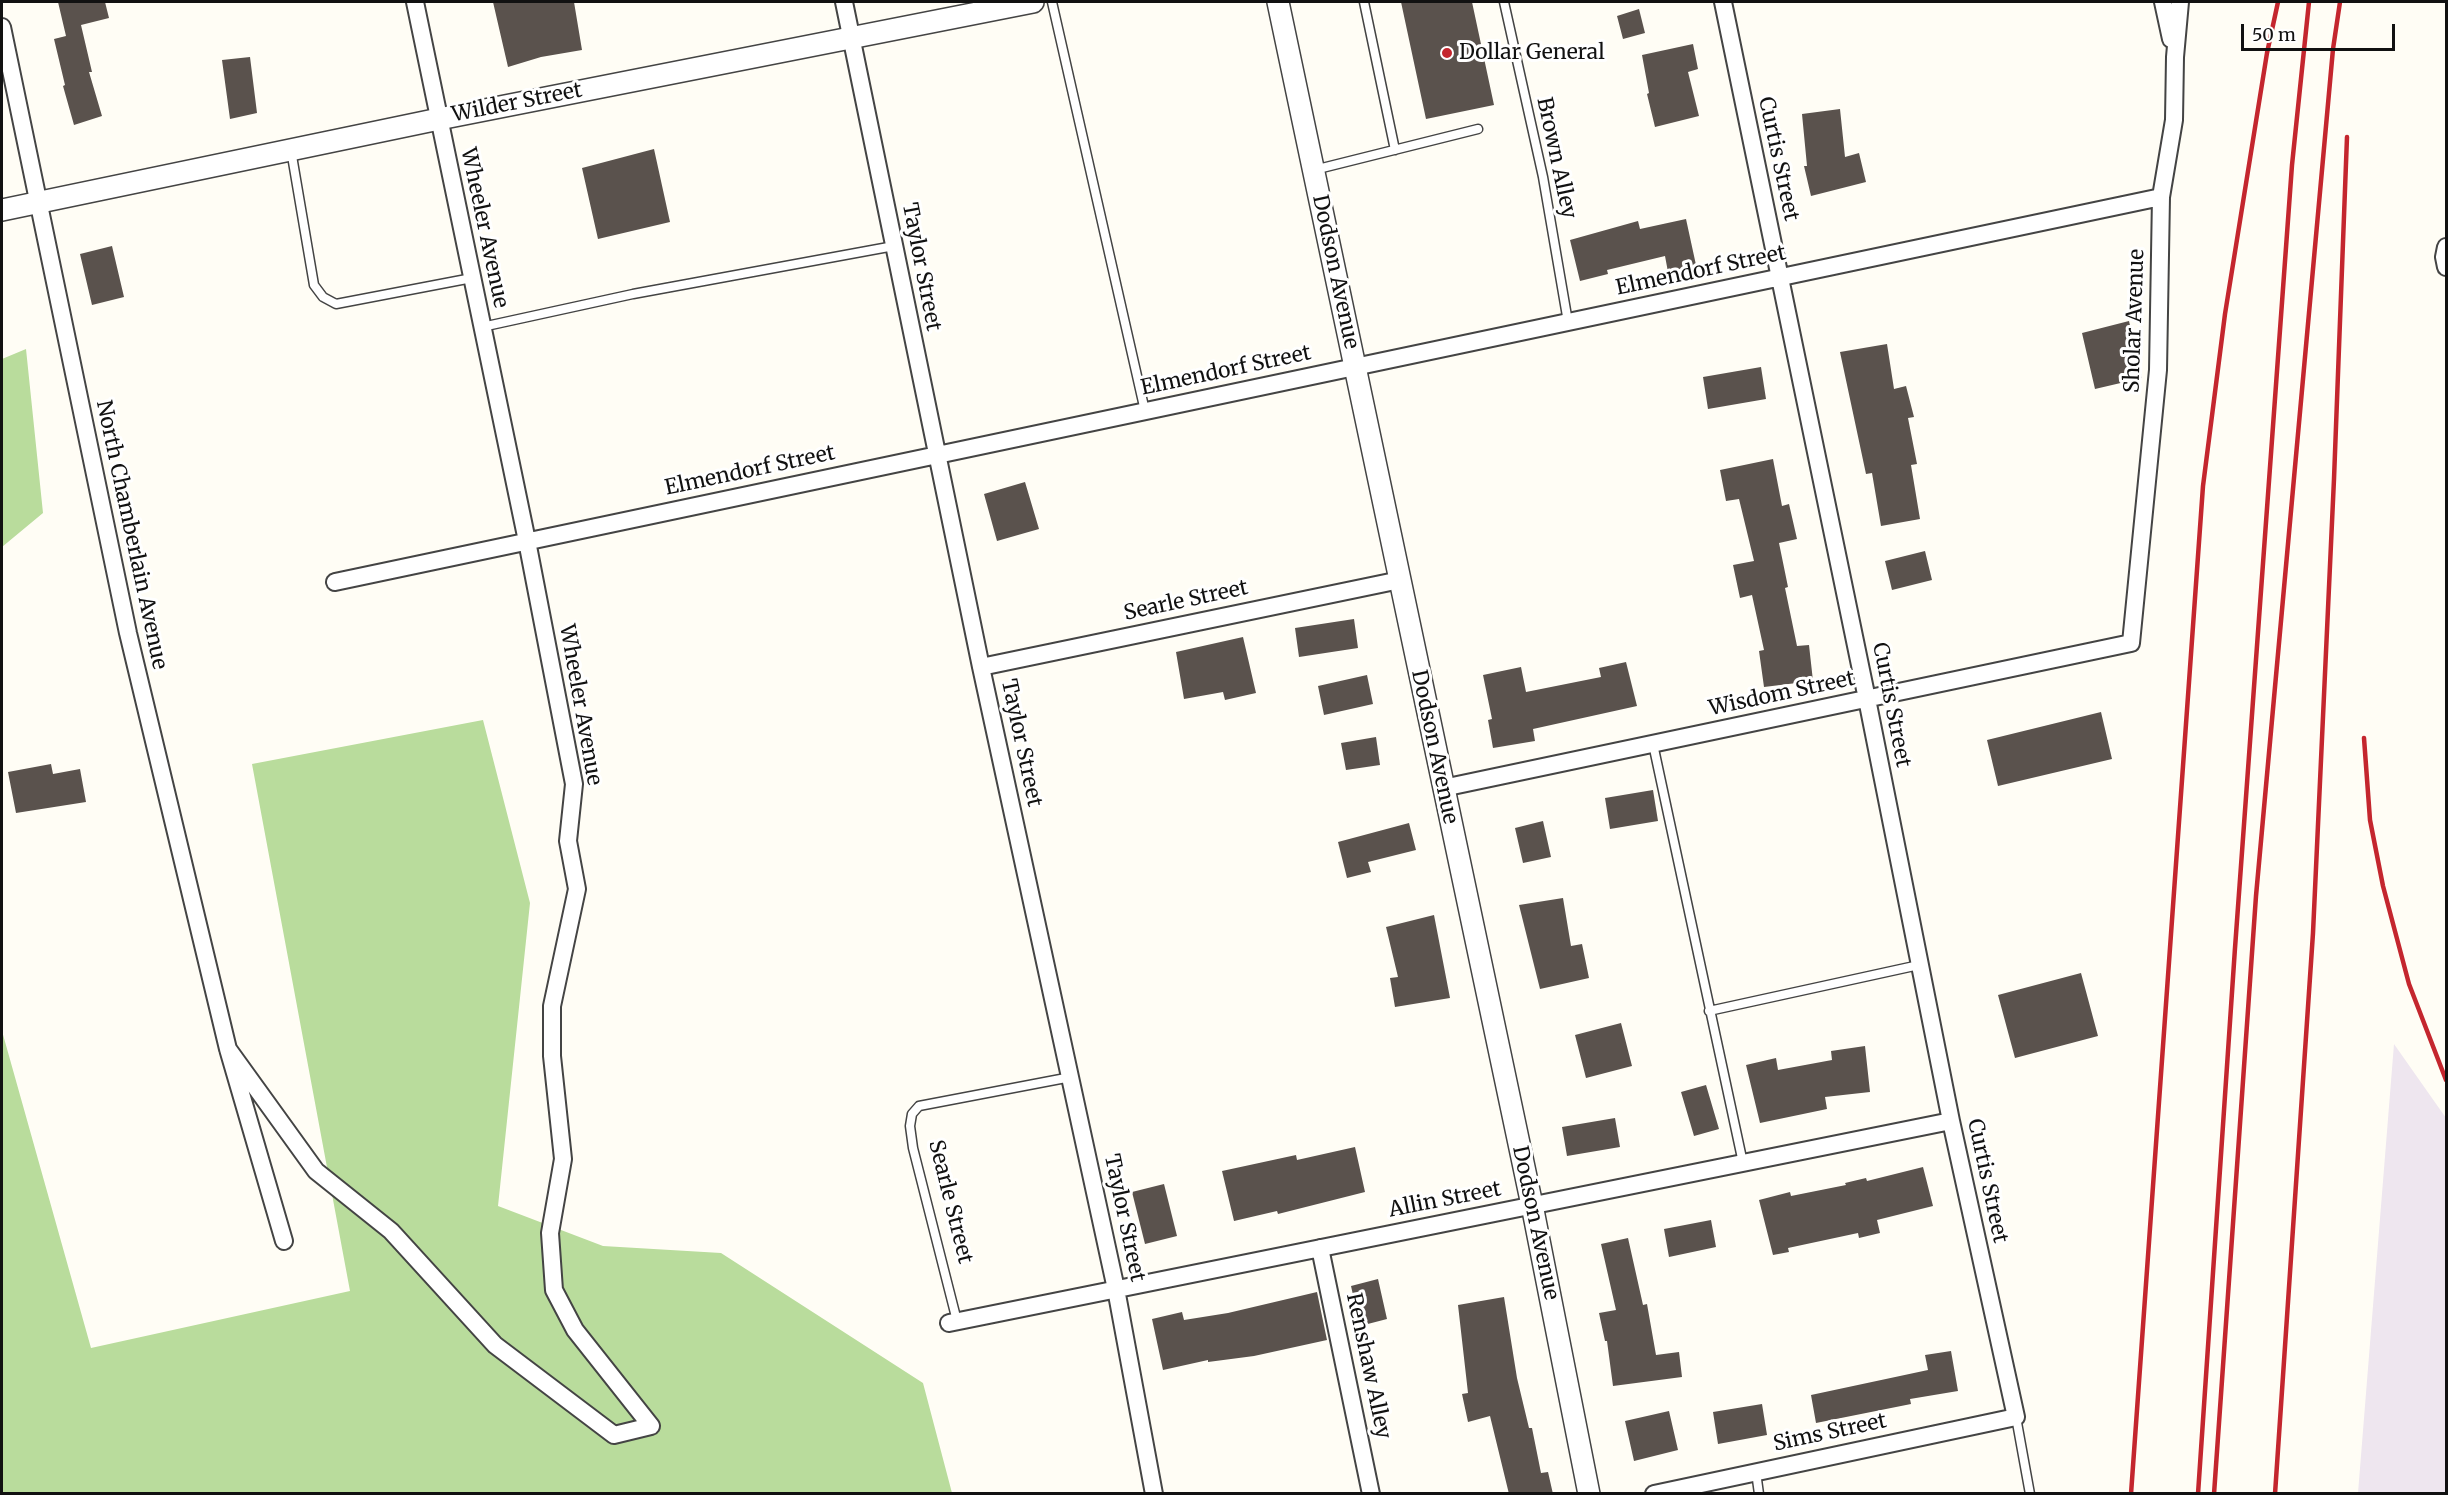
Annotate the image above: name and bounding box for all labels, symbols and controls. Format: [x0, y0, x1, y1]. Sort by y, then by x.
scale bar [2244, 12, 2398, 50]
text: 50 m [2252, 23, 2296, 46]
place label: Dollar General [1459, 40, 1605, 66]
marker: Dollar General [1440, 46, 1454, 60]
street label: Wilder Street [450, 78, 584, 128]
street label: Brown Alley [1531, 95, 1581, 221]
street label: Curtis Street [1753, 95, 1803, 223]
street label: Wheeler Avenue [455, 146, 513, 310]
street label: Dodson Avenue [1306, 193, 1364, 351]
street label: Taylor Street [896, 201, 946, 333]
street label: Elmendorf Street [1614, 241, 1788, 301]
street label: Sholar Avenue [2120, 249, 2150, 393]
street label: Elmendorf Street [1139, 341, 1313, 401]
street label: North Chamberlain Avenue [90, 398, 172, 672]
street label: Elmendorf Street [663, 441, 837, 501]
street label: Searle Street [1122, 576, 1250, 626]
street label: Wheeler Avenue [553, 623, 607, 787]
street label: Curtis Street [1867, 641, 1915, 769]
street label: Wisdom Street [1707, 666, 1857, 722]
street label: Dodson Avenue [1405, 668, 1463, 826]
street label: Taylor Street [995, 677, 1047, 809]
street label: Curtis Street [1962, 1117, 2012, 1245]
street label: Searle Street [922, 1138, 978, 1266]
street label: Dodson Avenue [1506, 1144, 1564, 1302]
street label: Taylor Street [1098, 1152, 1150, 1284]
street label: Allin Street [1387, 1177, 1503, 1223]
street label: Renshaw Alley [1340, 1291, 1396, 1441]
street label: Sims Street [1771, 1409, 1889, 1457]

